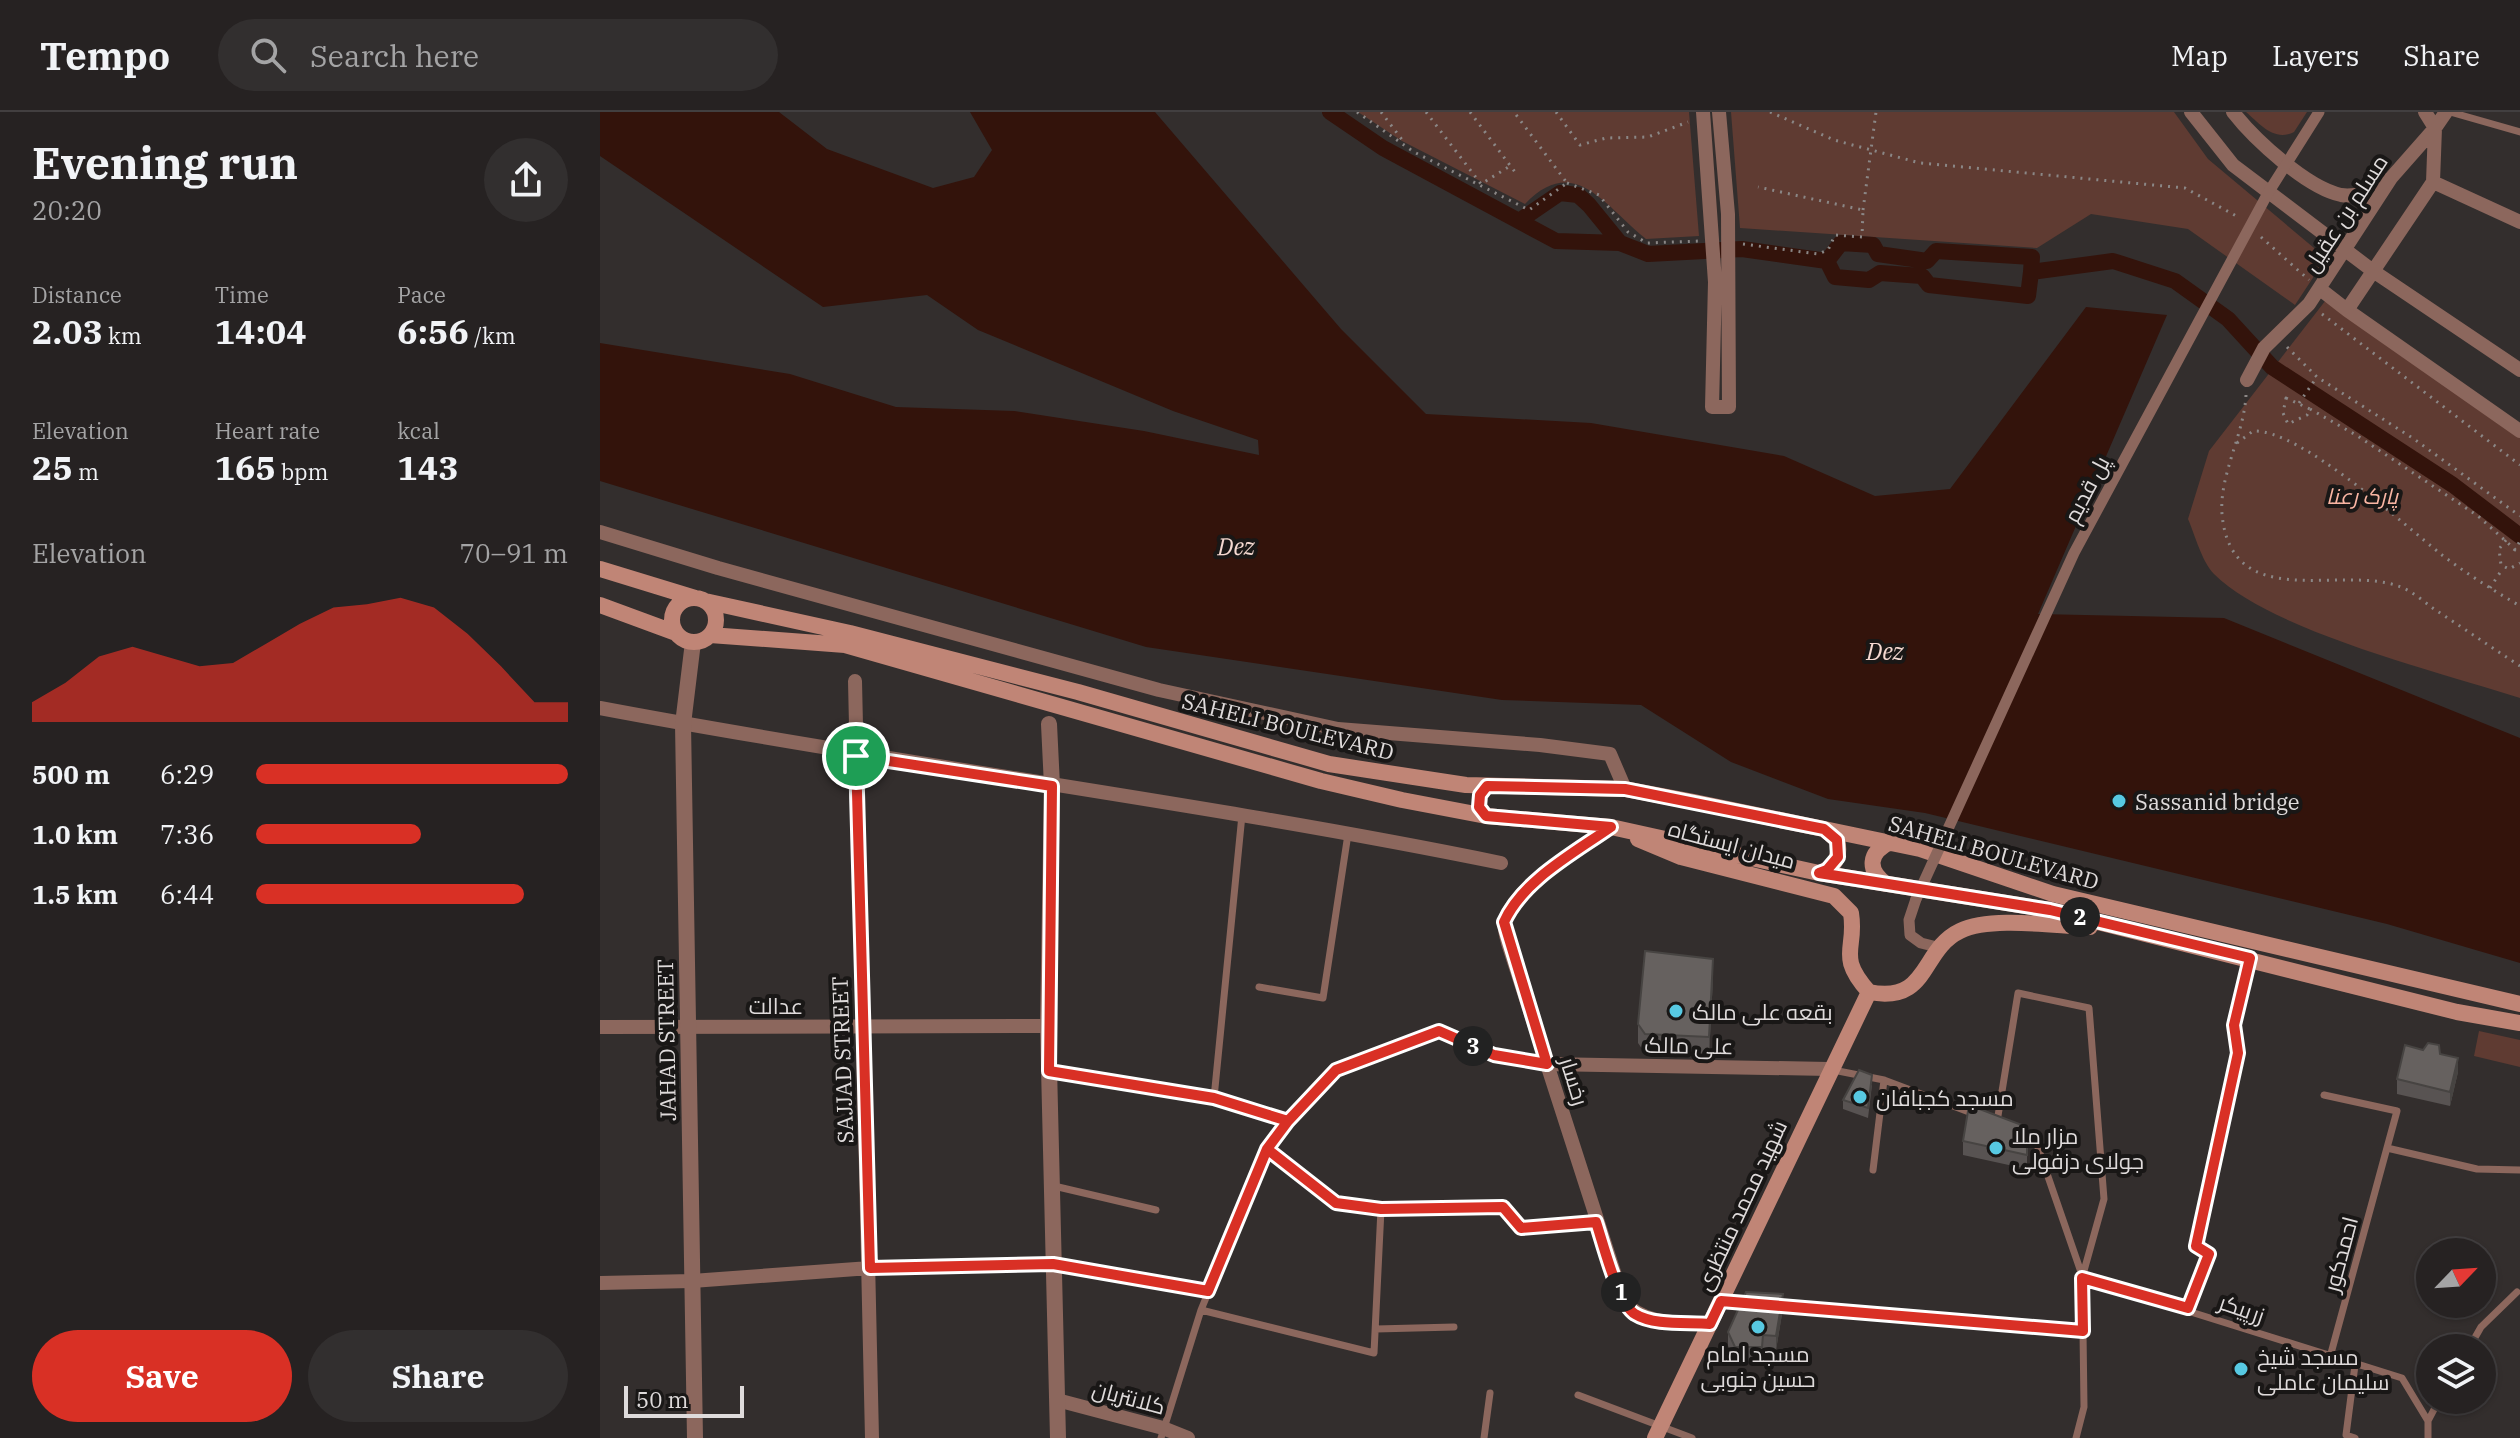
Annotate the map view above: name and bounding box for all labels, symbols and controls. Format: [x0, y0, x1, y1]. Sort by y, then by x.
search box [218, 19, 778, 91]
text: Tempo [40, 31, 170, 80]
icon: search [246, 33, 290, 77]
text: Search here [310, 36, 479, 75]
text: Map [2171, 37, 2228, 74]
text: Layers [2272, 37, 2359, 74]
text: Share [2403, 37, 2480, 74]
text: Evening run [32, 134, 298, 191]
button: share [484, 138, 568, 222]
street label: مسلم بن عقیل [2296, 149, 2396, 278]
text: 20:20 [32, 193, 102, 227]
text: Distance [32, 280, 122, 309]
text: Time [215, 280, 269, 309]
text: Pace [397, 280, 446, 309]
text: 2.03 [32, 309, 103, 353]
text: 14:04 [215, 309, 307, 353]
text: 6:56 [397, 309, 469, 353]
text: km [103, 321, 142, 350]
text: /km [469, 321, 516, 350]
text: Elevation [32, 416, 129, 445]
text: Heart rate [215, 416, 320, 445]
text: kcal [397, 416, 440, 445]
text: 25 [32, 445, 73, 489]
text: 165 [215, 445, 276, 489]
text: 143 [397, 445, 459, 489]
street label: پل قدیم [2056, 450, 2117, 528]
text: m [73, 457, 99, 486]
text: bpm [276, 457, 329, 486]
park label: پارک رعنا [2326, 481, 2399, 511]
water label: Dez [1216, 530, 1256, 562]
text: Elevation [32, 536, 147, 570]
text: 70–91 m [460, 536, 568, 570]
water label: Dez [1865, 635, 1905, 667]
street label: SAHELI BOULEVARD [1179, 686, 1397, 766]
pin [822, 722, 890, 790]
icon: arrive [834, 734, 878, 778]
text: 500 m [32, 757, 110, 791]
text: 6:29 [160, 757, 214, 791]
place label: Sassanid bridge [2135, 787, 2300, 816]
marker: Sassanid bridge [2110, 792, 2128, 810]
street label: SAHELI BOULEVARD [1885, 808, 2103, 896]
street label: میدان ایستگاه [1665, 813, 1799, 875]
text: 1.0 km [32, 817, 118, 851]
text: 7:36 [160, 817, 214, 851]
text: 1.5 km [32, 877, 118, 911]
text: 6:44 [160, 877, 214, 911]
pin: 2 [2060, 897, 2100, 937]
text: 2 [2073, 902, 2087, 931]
street label: JAHAD STREET [650, 959, 682, 1121]
street label: SAJJAD STREET [825, 976, 859, 1144]
street label: عدالت [749, 991, 803, 1020]
place label: بقعه علی مالک [1692, 997, 1833, 1026]
marker: بقعه علی مالک [1667, 1002, 1685, 1020]
pin: 3 [1453, 1026, 1493, 1066]
street label: علی مالک [1644, 1030, 1734, 1060]
text: 3 [1466, 1031, 1480, 1060]
street label: رخسار [1553, 1051, 1596, 1109]
place label: مسجد کجبافان [1876, 1083, 2014, 1112]
marker: مسجد کجبافان [1851, 1088, 1869, 1106]
street label: شهید محمد منتظری [1689, 1115, 1793, 1295]
place label: مزار ملا جولای دزفولی [2012, 1121, 2144, 1175]
marker: مزار ملا جولای دزفولی [1987, 1139, 2005, 1157]
street label: احمدکور [2316, 1213, 2364, 1297]
north arrow [2416, 1238, 2496, 1318]
map controls [2416, 1238, 2496, 1414]
pin: 1 [1601, 1272, 1641, 1312]
text: 1 [1614, 1277, 1628, 1306]
street label: زرپیکر [2213, 1286, 2269, 1330]
marker: مسجد امام حسین جنوبی [1749, 1318, 1767, 1336]
button: Save [32, 1330, 292, 1422]
button: Share [308, 1330, 568, 1422]
button: layers [2416, 1334, 2496, 1414]
place label: مسجد امام حسین جنوبی [1701, 1339, 1815, 1393]
place label: مسجد شیخ سلیمان عاملی [2257, 1342, 2389, 1396]
marker: مسجد شیخ سلیمان عاملی [2232, 1360, 2250, 1378]
street label: کلانتریان [1089, 1373, 1169, 1421]
scale bar [624, 1382, 744, 1418]
text: 50 m [636, 1385, 688, 1414]

